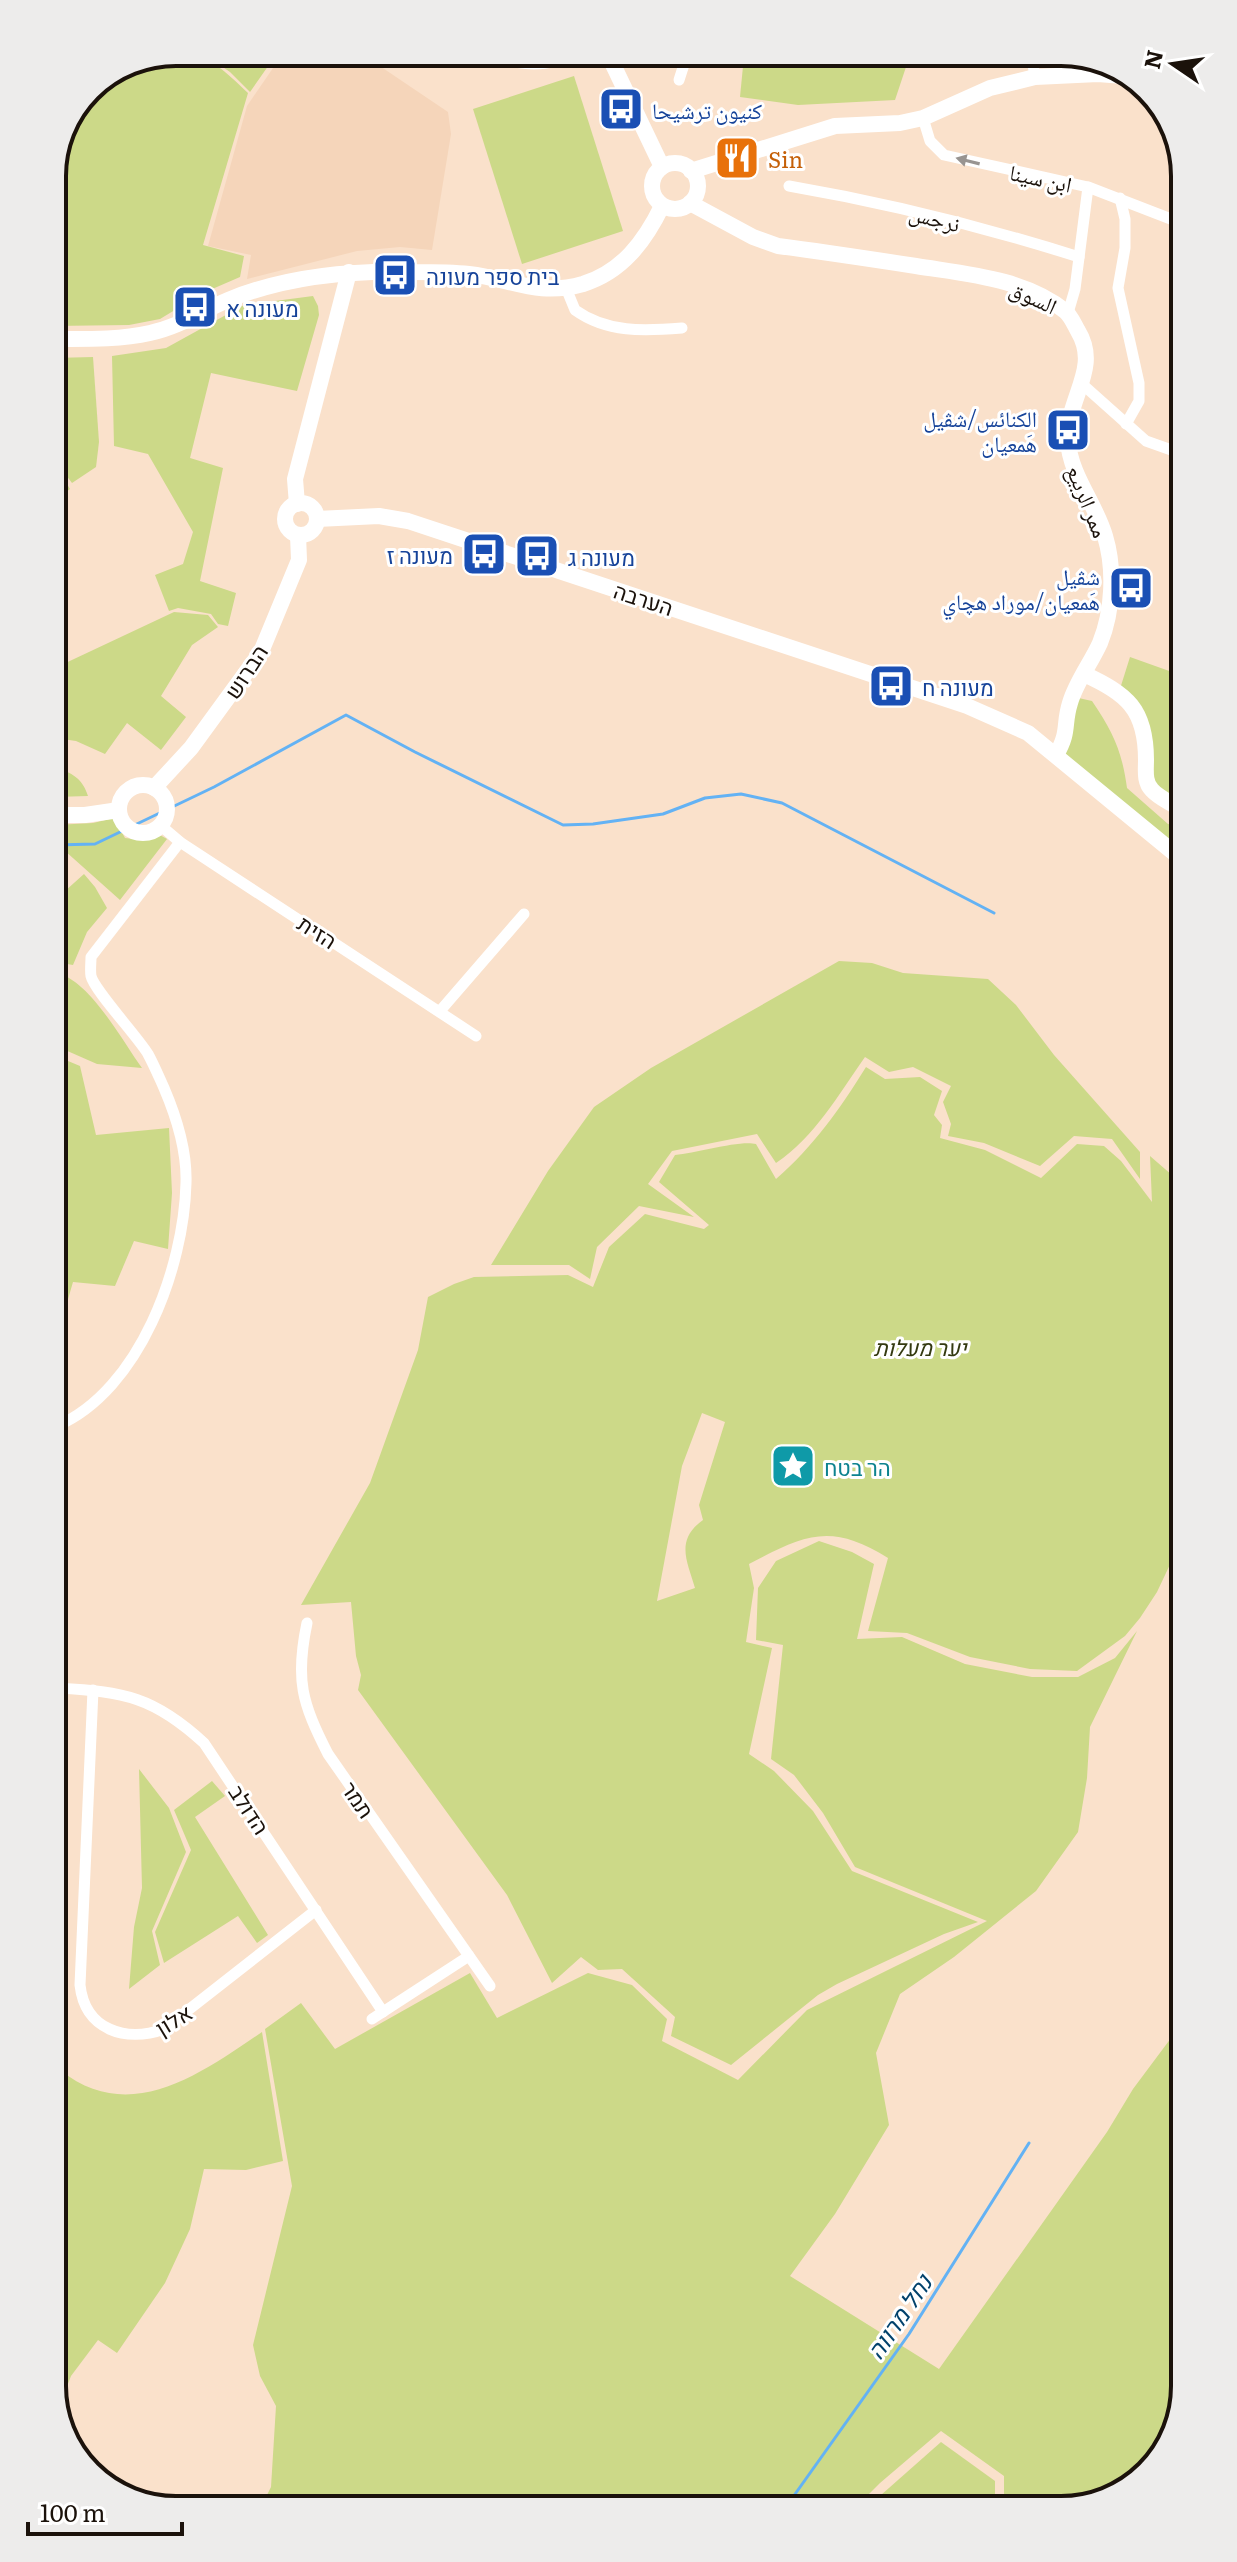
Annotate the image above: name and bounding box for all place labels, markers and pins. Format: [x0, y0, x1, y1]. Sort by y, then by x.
bus stop icon: كنيون ترشيحا [597, 85, 645, 133]
place label: كنيون ترشيحا [652, 93, 762, 126]
restaurant icon: Sin [713, 134, 761, 182]
place label: Sin [768, 142, 803, 175]
bus stop icon: בית ספר מעונה [371, 251, 419, 299]
place label: בית ספר מעונה [426, 259, 560, 292]
bus stop icon: מעונה א [171, 283, 219, 331]
place label: מעונה א [226, 291, 299, 324]
place label: الكنائس/شڤيل هَمعيان [923, 401, 1037, 459]
bus stop icon: الكنائس/شڤيل هَمعيان [1044, 406, 1092, 454]
bus stop icon: מעונה ז [460, 530, 508, 578]
bus stop icon: מעונה ג [513, 532, 561, 580]
place label: מעונה ז [387, 538, 453, 571]
place label: מעונה ג [568, 540, 635, 573]
place label: شڤيل هَمعيان/موراد هچاي [942, 559, 1100, 619]
bus stop icon: شڤيل هَمعيان/موراد هچاي [1107, 564, 1155, 612]
bus stop icon: מעונה ח [867, 662, 915, 710]
place label: מעונה ח [922, 670, 994, 703]
place icon: הר בטח [769, 1442, 817, 1490]
place label: הר בטח [824, 1450, 891, 1483]

